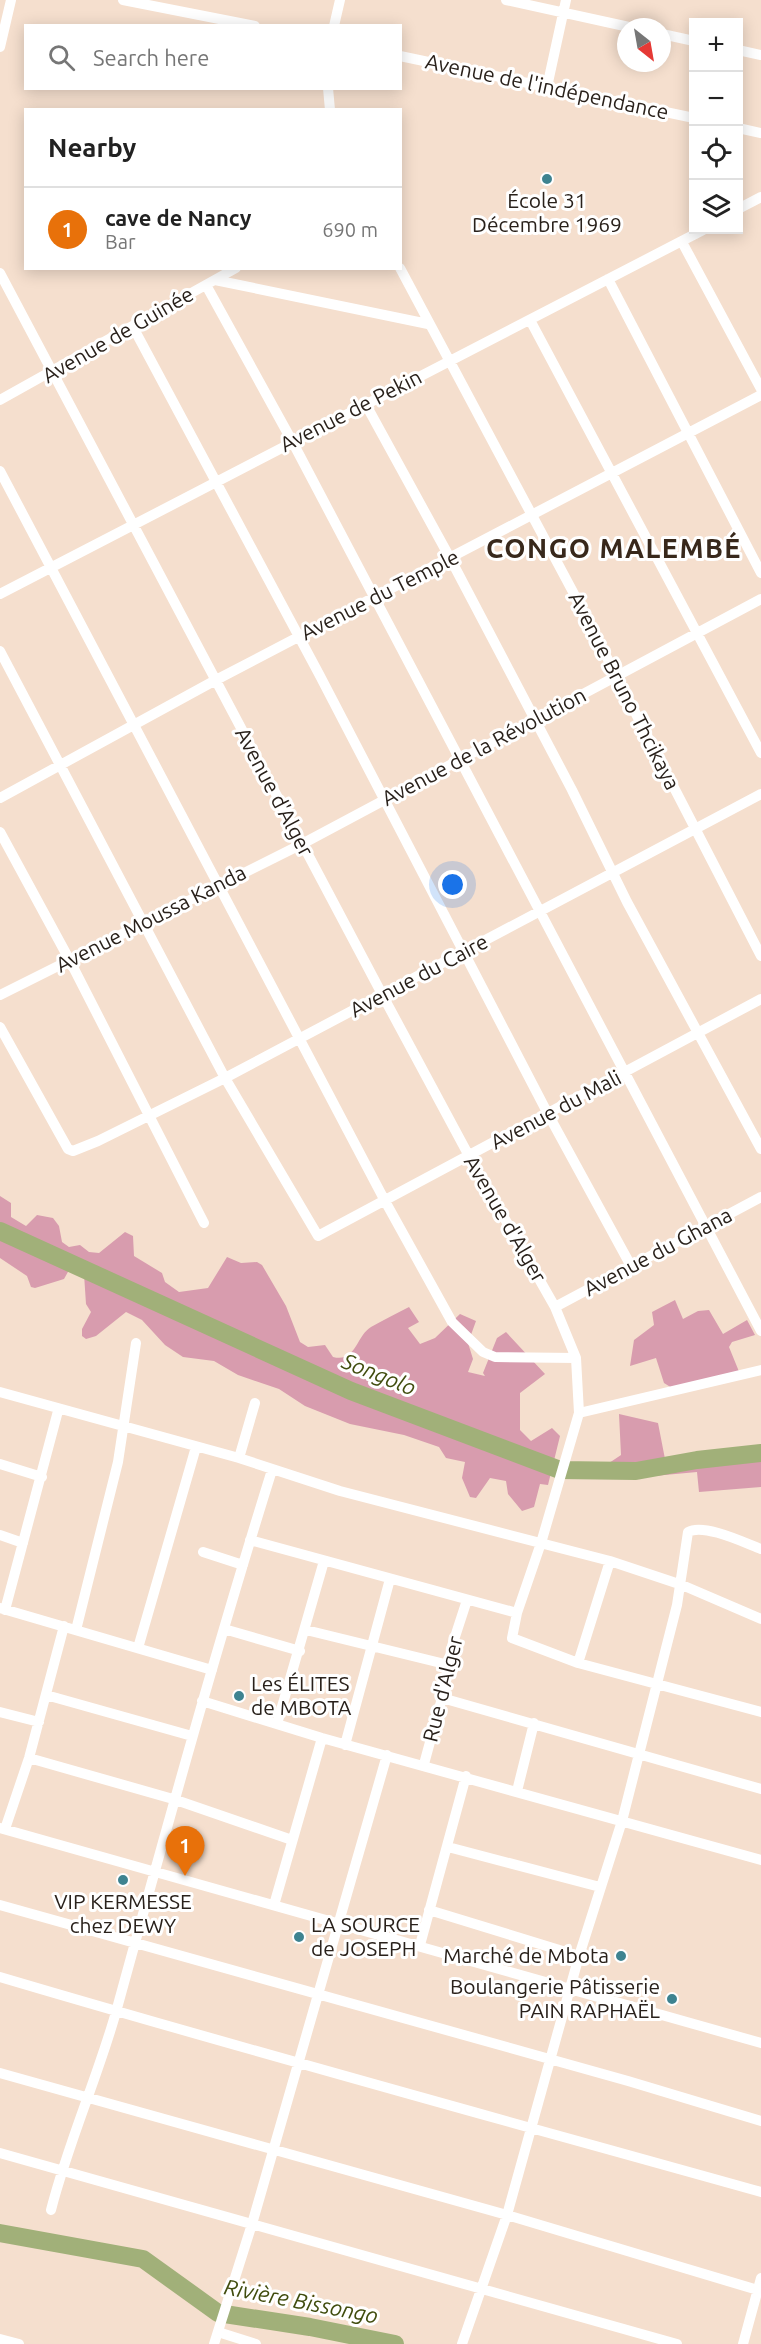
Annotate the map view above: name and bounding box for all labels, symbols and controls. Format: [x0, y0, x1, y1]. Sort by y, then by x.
north arrow [617, 18, 671, 72]
map controls [689, 18, 743, 234]
button: + [689, 18, 743, 72]
search box [24, 24, 402, 90]
icon: search [45, 41, 78, 74]
text: Search here [93, 45, 209, 70]
street label: Avenue de l'indépendance [423, 49, 671, 124]
button: − [689, 72, 743, 126]
button: locate [689, 126, 743, 180]
text: Nearby [48, 133, 136, 162]
marker: École 31 Décembre 1969 [540, 172, 554, 186]
button: layers [689, 180, 743, 234]
place label: École 31 Décembre 1969 [472, 188, 622, 236]
text: cave de Nancy [105, 205, 251, 230]
text: 1 [62, 218, 73, 241]
text: 690 m [322, 218, 378, 241]
text: Bar [105, 230, 136, 253]
street label: Avenue de Guinée [38, 281, 197, 387]
street label: Avenue de Pekin [276, 364, 425, 456]
district label: CONGO MALEMBÉ [486, 531, 742, 563]
street label: Avenue du Temple [296, 544, 463, 644]
street label: Avenue Bruno Thcikaya [565, 588, 685, 793]
street label: Avenue de la Révolution [377, 682, 590, 810]
street label: Avenue d'Alger [231, 723, 319, 860]
street label: Avenue Moussa Kanda [51, 860, 250, 977]
your location [438, 870, 467, 899]
street label: Avenue du Caire [345, 929, 492, 1022]
street label: Avenue du Mali [486, 1065, 625, 1154]
street label: Avenue d'Alger [460, 1151, 552, 1286]
street label: Avenue du Ghana [579, 1202, 736, 1300]
water label: Songolo [338, 1347, 420, 1400]
street label: Rue d'Alger [417, 1633, 467, 1744]
place label: Les ÉLITES de MBOTA [251, 1671, 352, 1719]
marker: Les ÉLITES de MBOTA [232, 1689, 246, 1703]
pin: 1 [166, 1826, 204, 1876]
marker: VIP KERMESSE chez DEWY [116, 1873, 130, 1887]
place label: VIP KERMESSE chez DEWY [54, 1889, 192, 1937]
place label: LA SOURCE de JOSEPH [311, 1912, 420, 1960]
marker: LA SOURCE de JOSEPH [292, 1930, 306, 1944]
place label: Marché de Mbota [443, 1943, 609, 1967]
marker: Marché de Mbota [614, 1949, 628, 1963]
place label: Boulangerie Pâtisserie PAIN RAPHAËL [450, 1974, 660, 2022]
marker: Boulangerie Pâtisserie PAIN RAPHAËL [665, 1992, 679, 2006]
water label: Rivière Bissongo [222, 2273, 380, 2328]

